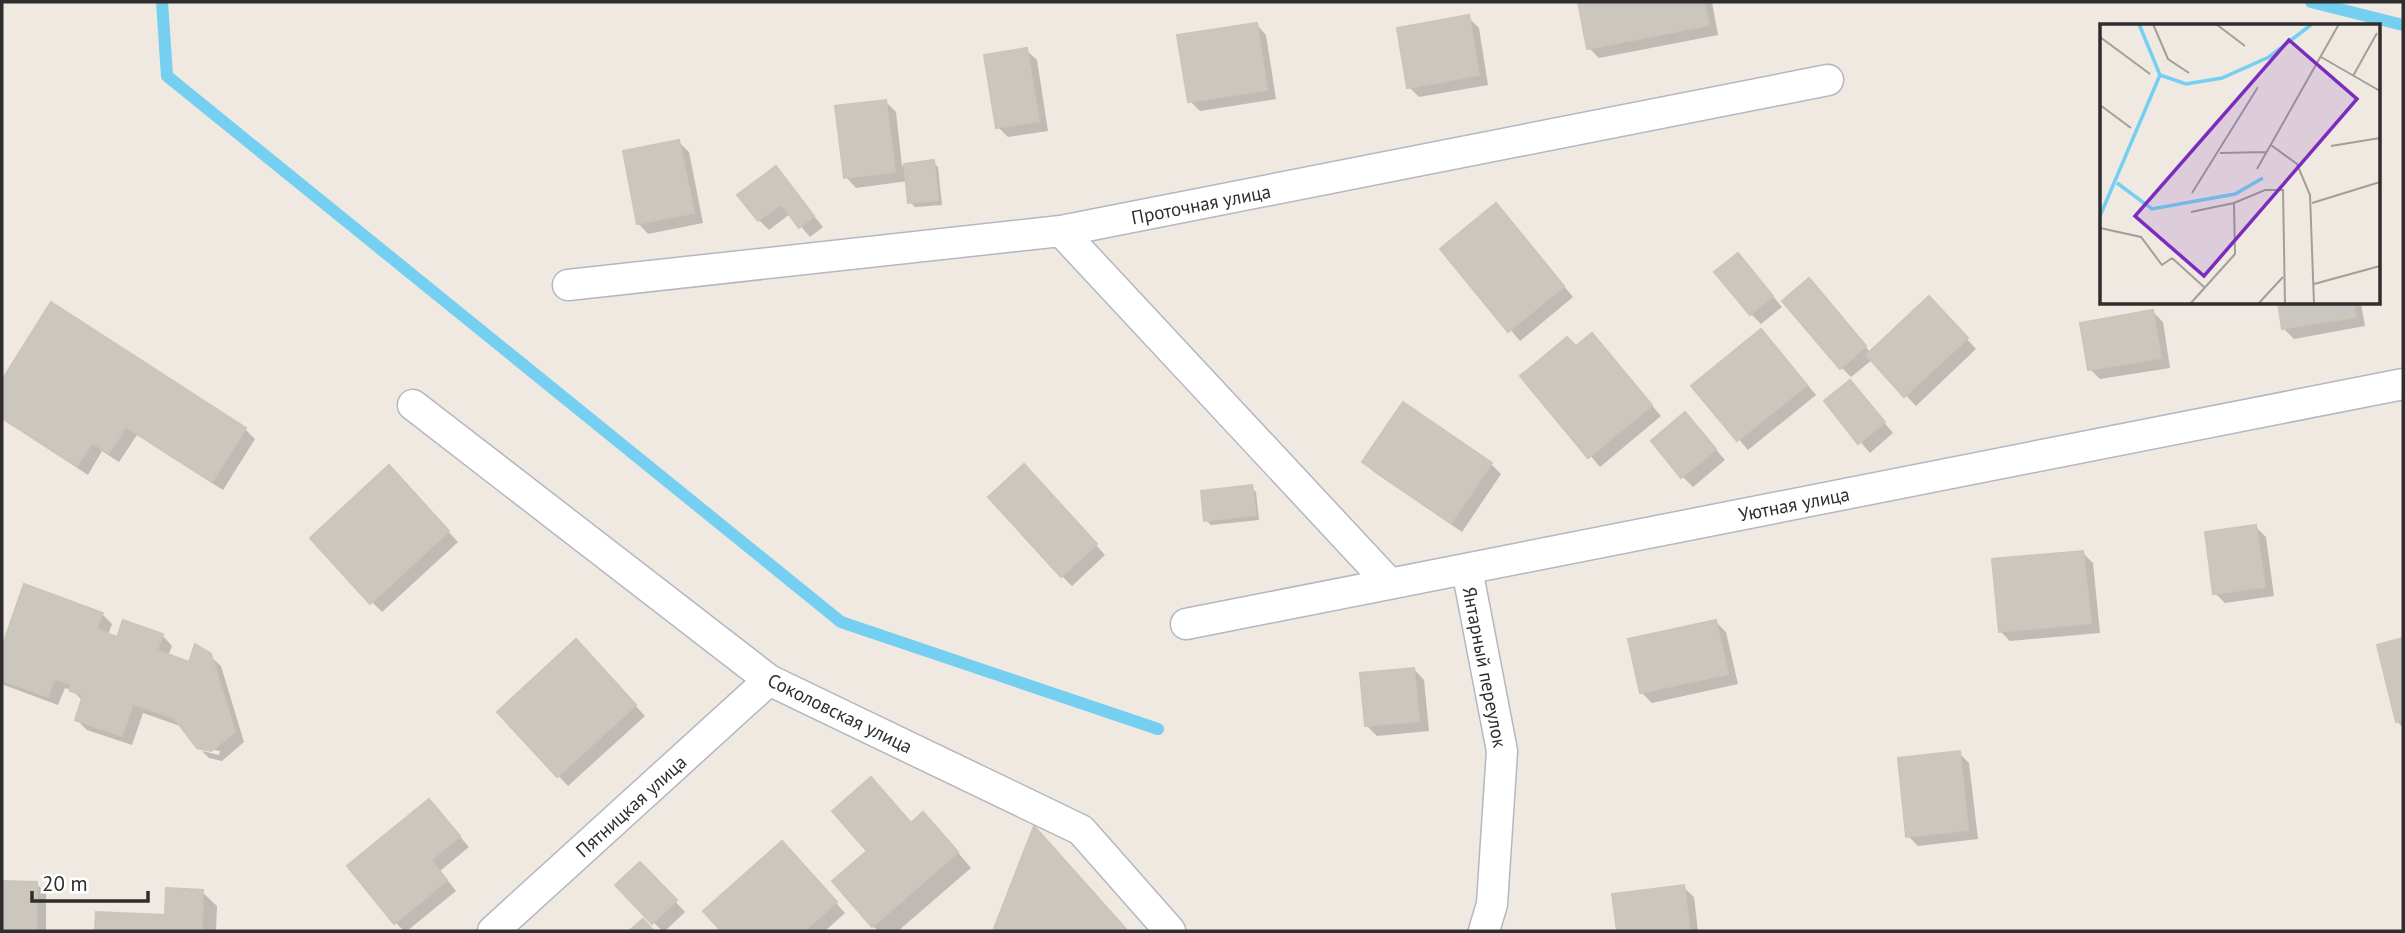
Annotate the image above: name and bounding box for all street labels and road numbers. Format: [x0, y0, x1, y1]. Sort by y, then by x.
street label: Проточная улица [1129, 179, 1273, 229]
street label: Уютная улица [1736, 481, 1852, 527]
street label: Янтарный переулок [1458, 585, 1512, 749]
street label: Соколовская улица [764, 668, 916, 758]
street label: Пятницкая улица [571, 750, 691, 862]

